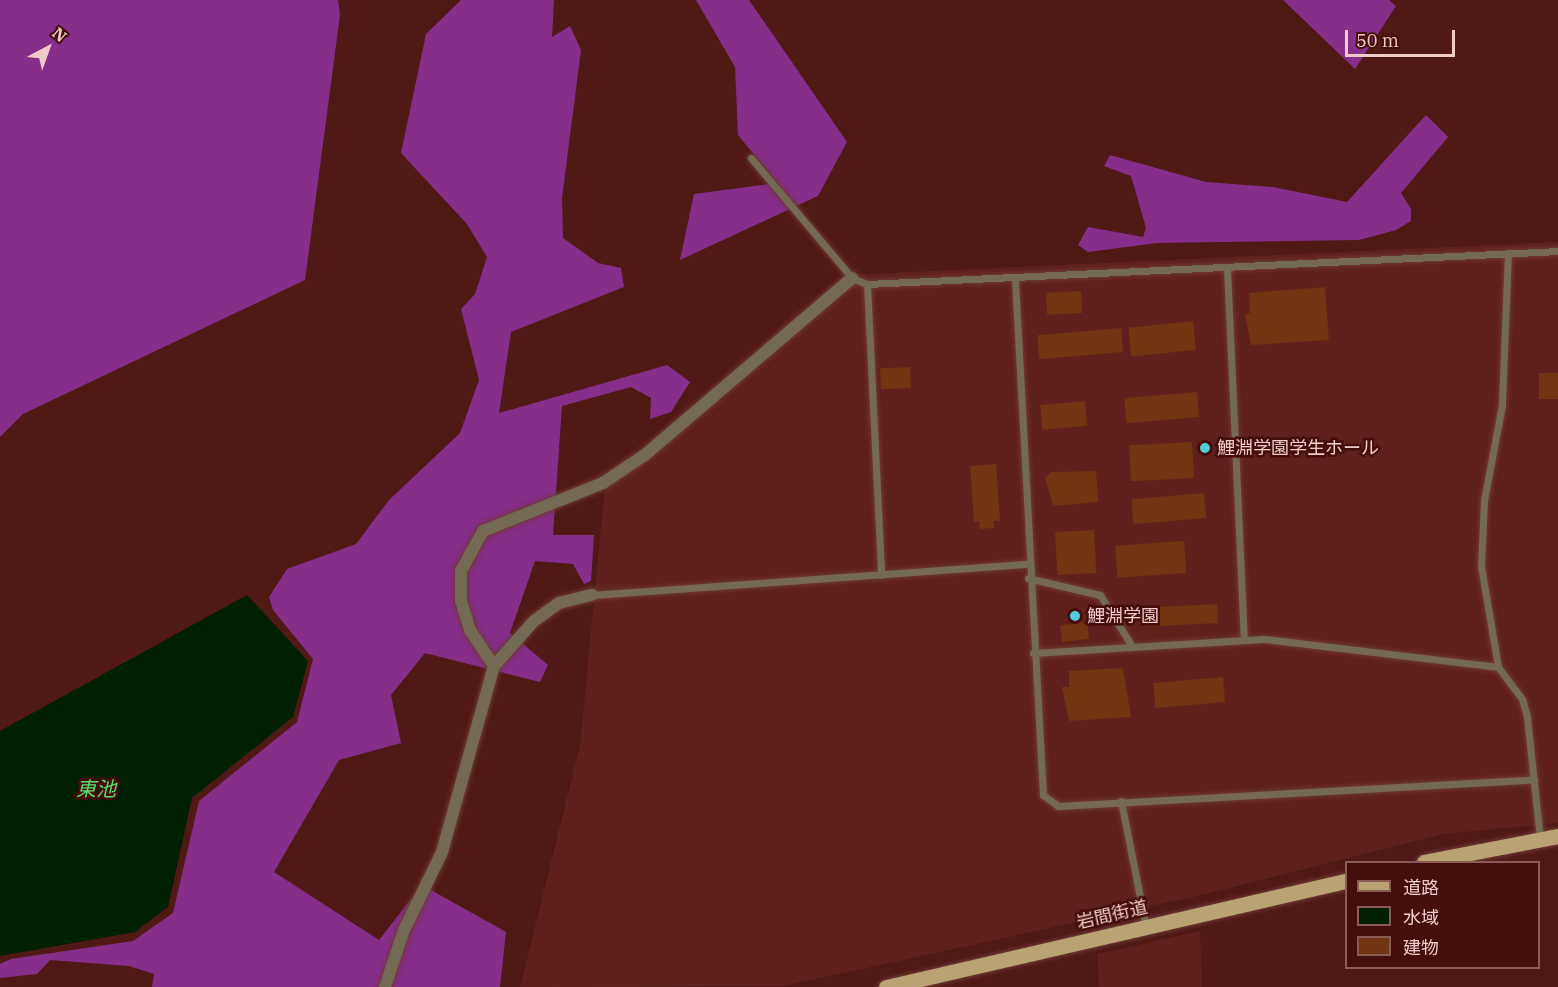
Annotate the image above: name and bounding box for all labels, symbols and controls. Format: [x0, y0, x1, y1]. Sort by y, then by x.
north arrow [18, 18, 78, 78]
scale bar [1348, 18, 1458, 56]
text: N [48, 23, 71, 46]
text: 50 m [1356, 29, 1399, 52]
place label: 鯉淵学園学生ホール [1217, 437, 1379, 459]
marker: 鯉淵学園学生ホール [1198, 441, 1212, 455]
place label: 鯉淵学園 [1087, 605, 1159, 627]
marker: 鯉淵学園 [1068, 609, 1082, 623]
water label: 東池 [76, 776, 116, 800]
legend [1345, 861, 1540, 969]
text: 道路 [1403, 876, 1439, 899]
street label: 岩間街道 [1074, 896, 1150, 934]
text: 水域 [1403, 906, 1439, 929]
text: 建物 [1403, 936, 1439, 959]

